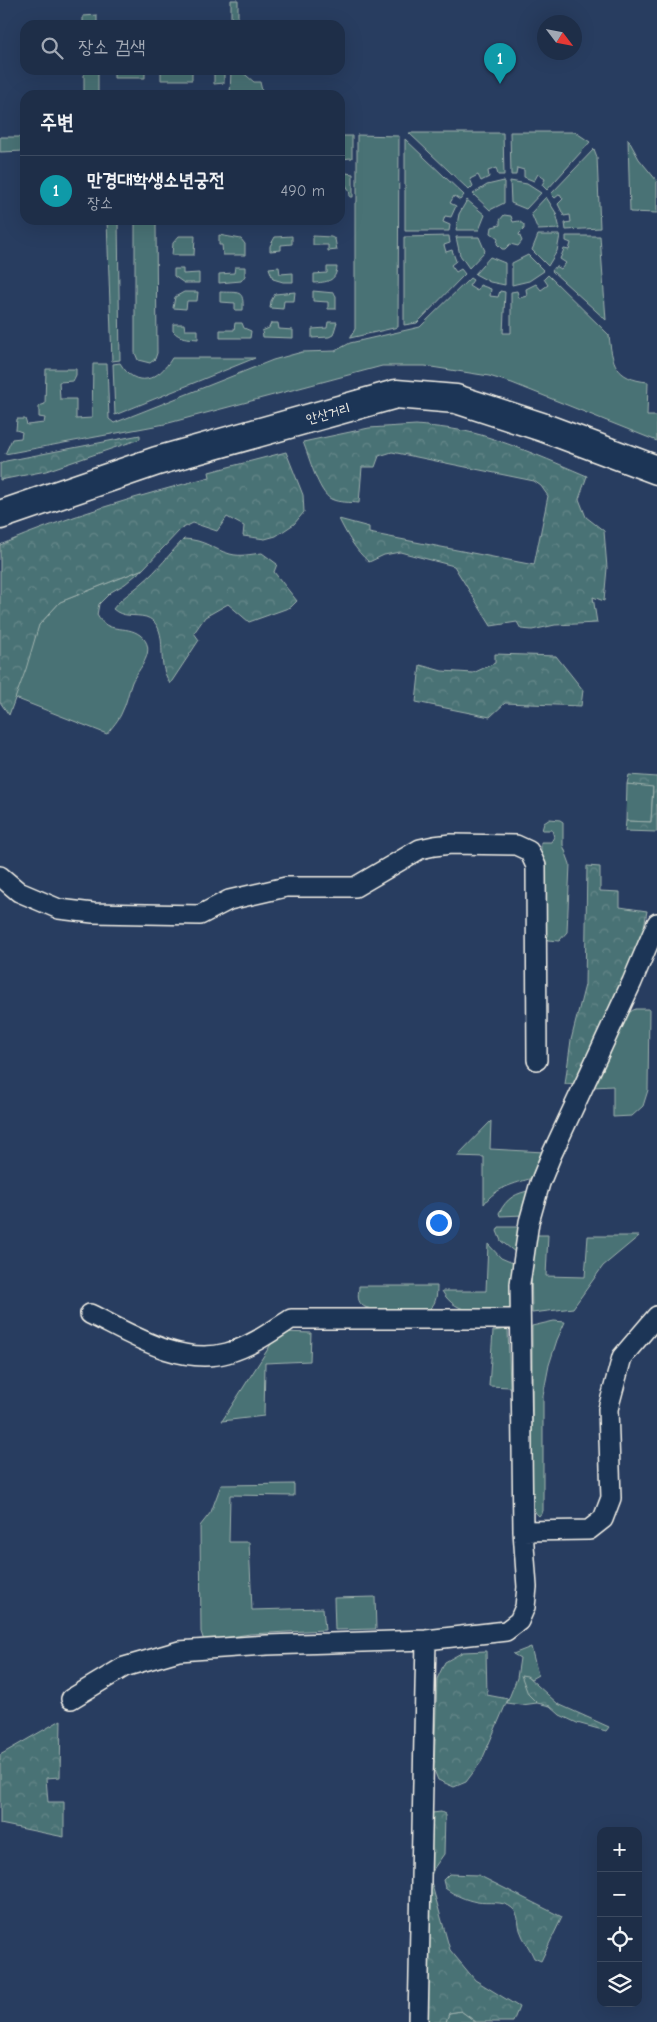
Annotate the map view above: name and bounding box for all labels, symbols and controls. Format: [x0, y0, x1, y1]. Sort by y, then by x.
north arrow [537, 15, 582, 60]
search box [20, 20, 345, 75]
icon: search [38, 34, 66, 62]
text: 장소 검색 [78, 36, 146, 58]
pin: 1 [484, 43, 516, 84]
text: 주변 [40, 110, 74, 134]
text: 만경대학생소년궁전 [87, 169, 225, 191]
text: 1 [53, 182, 59, 200]
text: 490 m [280, 182, 325, 200]
text: 장소 [87, 194, 113, 212]
street label: 안산거리 [304, 399, 352, 428]
your location [426, 1210, 452, 1236]
map controls [597, 1827, 642, 2007]
button: + [597, 1827, 642, 1872]
button: − [597, 1872, 642, 1917]
button: locate [597, 1917, 642, 1962]
button: layers [597, 1962, 642, 2007]

